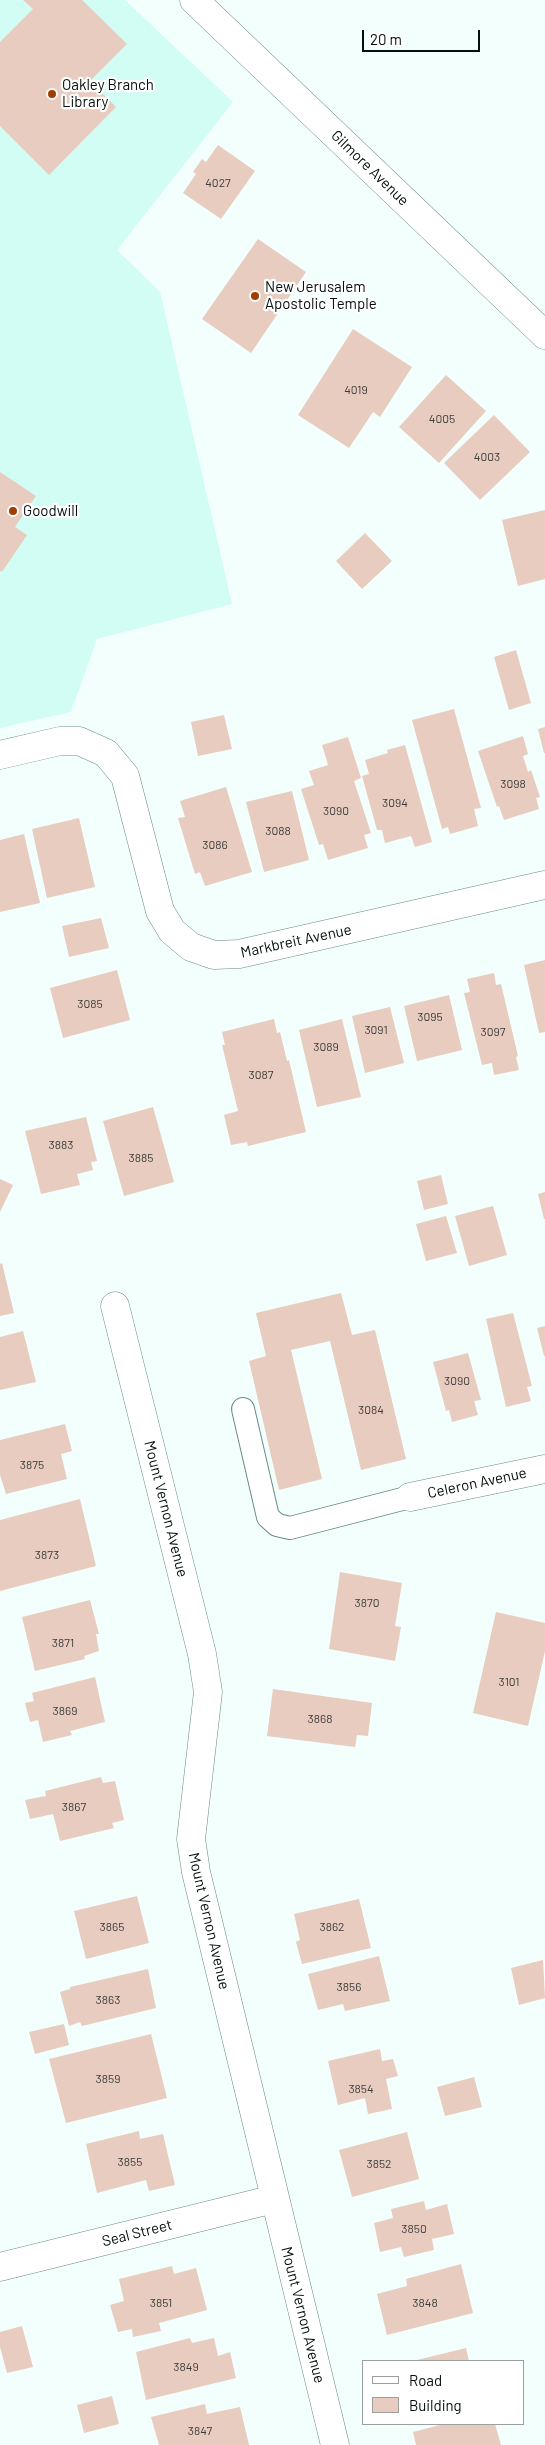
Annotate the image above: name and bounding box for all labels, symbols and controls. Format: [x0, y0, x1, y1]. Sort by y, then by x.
scale bar [365, 20, 482, 52]
text: 20 m [370, 30, 402, 48]
place label: Oakley Branch Library [62, 76, 154, 111]
marker: Oakley Branch Library [46, 88, 58, 100]
street label: Gilmore Avenue [327, 126, 413, 210]
house number: 4027 [205, 176, 231, 190]
place label: New Jerusalem Apostolic Temple [265, 278, 377, 313]
marker: New Jerusalem Apostolic Temple [249, 290, 261, 302]
house number: 4019 [344, 383, 368, 397]
house number: 4005 [429, 412, 455, 426]
house number: 4003 [474, 450, 500, 464]
place label: Goodwill [23, 502, 78, 520]
marker: Goodwill [7, 505, 19, 517]
house number: 3098 [500, 777, 526, 791]
house number: 3094 [382, 796, 408, 810]
house number: 3090 [323, 804, 349, 818]
house number: 3088 [265, 824, 291, 838]
house number: 3086 [202, 838, 228, 852]
street label: Markbreit Avenue [239, 920, 353, 962]
house number: 3085 [77, 997, 103, 1011]
house number: 3095 [417, 1010, 443, 1024]
house number: 3091 [364, 1023, 388, 1037]
house number: 3097 [481, 1025, 505, 1039]
house number: 3089 [313, 1040, 339, 1054]
house number: 3087 [249, 1068, 273, 1082]
house number: 3883 [49, 1138, 73, 1152]
house number: 3885 [129, 1151, 153, 1165]
house number: 3090 [444, 1374, 470, 1388]
house number: 3084 [358, 1403, 384, 1417]
street label: Mount Vernon Avenue [140, 1439, 192, 1579]
house number: 3875 [20, 1458, 44, 1472]
street label: Celeron Avenue [426, 1464, 528, 1502]
house number: 3873 [35, 1548, 59, 1562]
house number: 3870 [355, 1596, 379, 1610]
house number: 3871 [52, 1636, 74, 1650]
house number: 3101 [499, 1675, 519, 1689]
house number: 3869 [53, 1704, 77, 1718]
house number: 3868 [308, 1712, 332, 1726]
house number: 3867 [62, 1800, 86, 1814]
street label: Mount Vernon Avenue [184, 1851, 234, 1991]
house number: 3865 [100, 1920, 124, 1934]
house number: 3862 [319, 1920, 345, 1934]
house number: 3856 [337, 1980, 361, 1994]
house number: 3863 [96, 1993, 120, 2007]
house number: 3859 [96, 2072, 120, 2086]
house number: 3854 [348, 2082, 374, 2096]
house number: 3855 [118, 2155, 142, 2169]
house number: 3852 [366, 2157, 392, 2171]
street label: Seal Street [100, 2216, 174, 2250]
house number: 3850 [401, 2222, 427, 2236]
street label: Mount Vernon Avenue [277, 2245, 329, 2385]
house number: 3851 [150, 2296, 172, 2310]
house number: 3848 [412, 2296, 438, 2310]
house number: 3849 [173, 2360, 199, 2374]
legend [362, 2360, 525, 2425]
text: Road [409, 2371, 442, 2389]
text: Building [409, 2396, 462, 2414]
house number: 3847 [188, 2424, 212, 2438]

